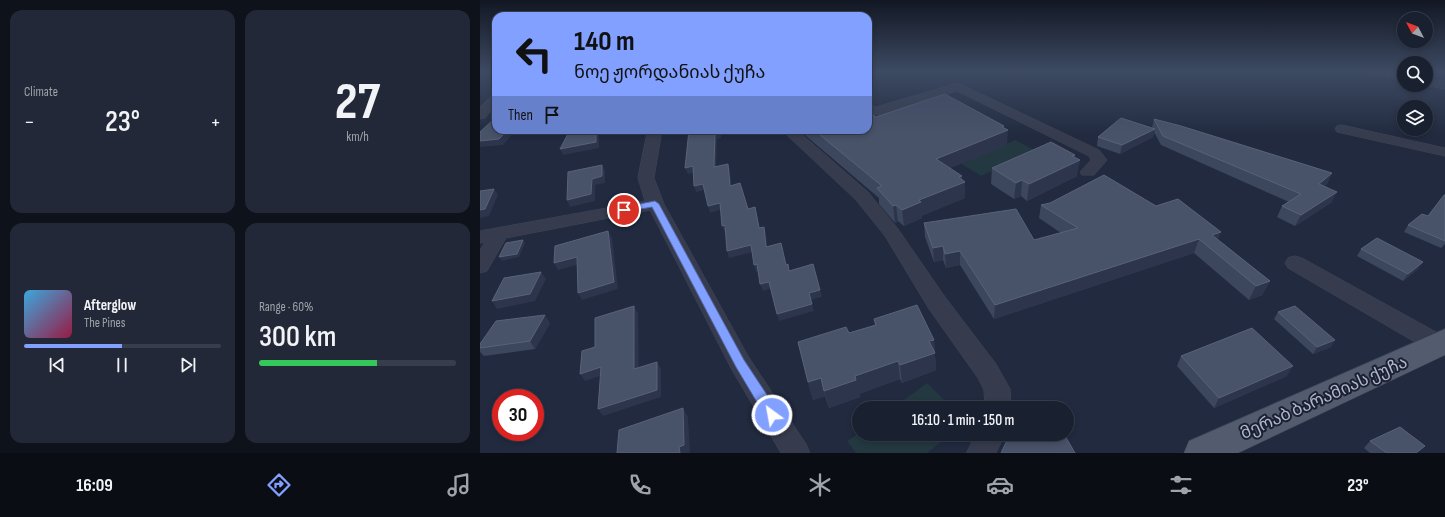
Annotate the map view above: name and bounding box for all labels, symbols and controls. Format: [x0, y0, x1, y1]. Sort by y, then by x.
north arrow [1397, 12, 1433, 48]
map controls [1397, 12, 1433, 136]
text: 140 m [574, 25, 635, 58]
icon: left [508, 28, 560, 80]
button: search [1397, 56, 1433, 92]
text: ნოე ჟორდანიას ქუჩა [574, 62, 765, 83]
text: 27 [335, 71, 380, 134]
text: Climate [24, 84, 58, 100]
button: layers [1397, 100, 1433, 136]
text: 23° [105, 104, 140, 140]
icon: arrive [541, 104, 563, 126]
text: Then [508, 106, 533, 125]
text: − [24, 109, 35, 136]
text: + [210, 109, 221, 136]
text: km/h [346, 129, 369, 145]
pin [607, 193, 641, 227]
icon: arrive [613, 199, 635, 221]
text: Afterglow [84, 296, 136, 315]
text: Range · 60% [259, 299, 313, 315]
text: The Pines [84, 315, 125, 331]
text: 300 km [259, 319, 336, 355]
street label: მერაბ ბარამიას ქუჩა [1237, 352, 1411, 444]
icon: previous [46, 354, 68, 376]
icon: pause [111, 354, 133, 376]
icon: next [177, 354, 199, 376]
speed limit sign: 30 [492, 389, 544, 441]
position arrow [751, 394, 793, 436]
text: 16:10 · 1 min · 150 m [912, 411, 1014, 430]
icon: directions [265, 471, 293, 499]
icon: music [445, 471, 473, 499]
icon: phone [626, 471, 654, 499]
icon: climate [806, 471, 834, 499]
icon: car [986, 471, 1014, 499]
icon: filters [1167, 471, 1195, 499]
text: 16:09 [76, 475, 113, 496]
text: 23° [1347, 475, 1369, 496]

